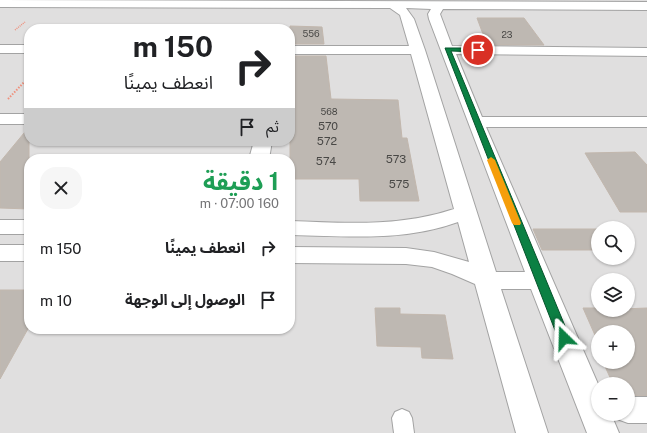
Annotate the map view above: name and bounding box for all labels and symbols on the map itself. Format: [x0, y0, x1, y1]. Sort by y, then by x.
house number: 556 [302, 28, 320, 39]
house number: 23 [501, 29, 513, 40]
pin [461, 33, 495, 67]
house number: 568 [320, 106, 338, 117]
house number: 570 [318, 120, 338, 132]
house number: 572 [317, 135, 338, 147]
house number: 573 [386, 153, 406, 165]
house number: 574 [316, 155, 336, 167]
house number: 575 [389, 178, 409, 190]
position arrow [543, 317, 585, 359]

